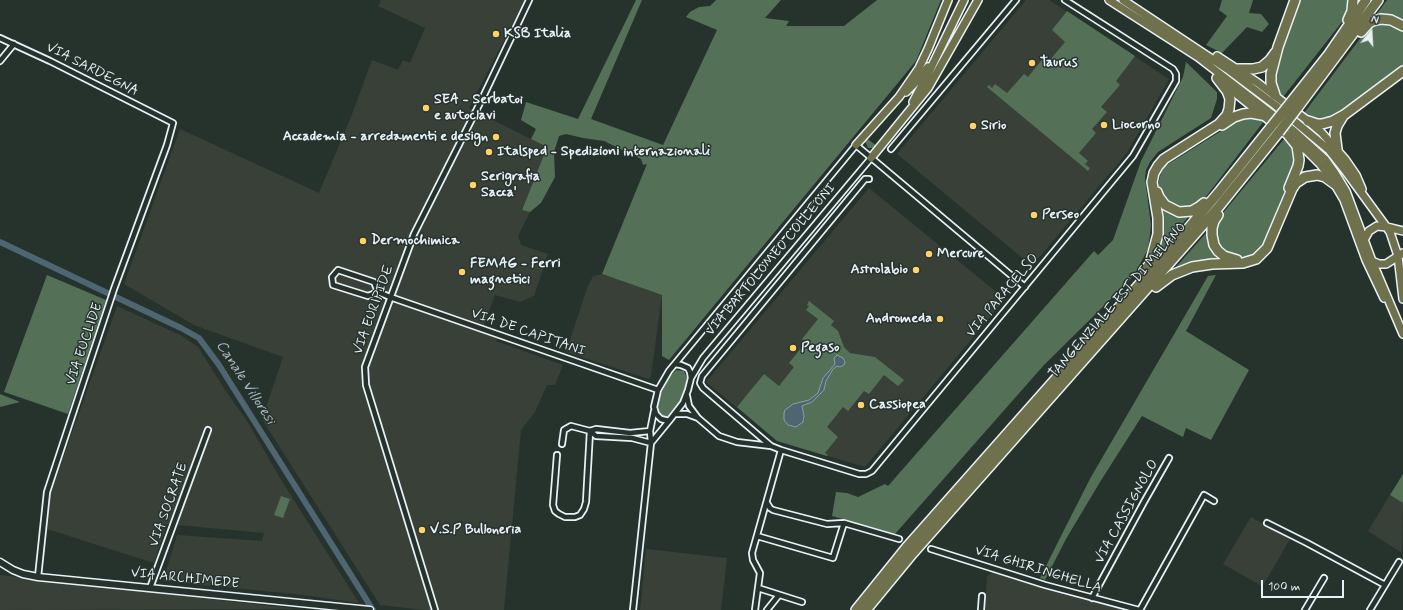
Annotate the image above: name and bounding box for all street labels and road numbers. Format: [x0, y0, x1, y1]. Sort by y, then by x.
street label: VIA SARDEGNA [43, 40, 141, 100]
street label: VIA BARTOLOMEO COLLEONI [702, 180, 840, 340]
street label: TANGENZIALE EST DI MILANO [1046, 220, 1190, 382]
street label: VIA PARACELSO [963, 251, 1043, 341]
street label: VIA EURIPIDE [350, 263, 398, 357]
street label: VIA EUCLIDE [63, 301, 107, 387]
street label: VIA DE CAPITANI [469, 306, 587, 360]
street label: VIA CASSIGNOLO [1091, 457, 1163, 567]
street label: VIA SOCRATE [146, 461, 192, 549]
street label: VIA GHIRINGHELLA [973, 543, 1103, 597]
street label: VIA ARCHIMEDE [130, 565, 240, 593]

